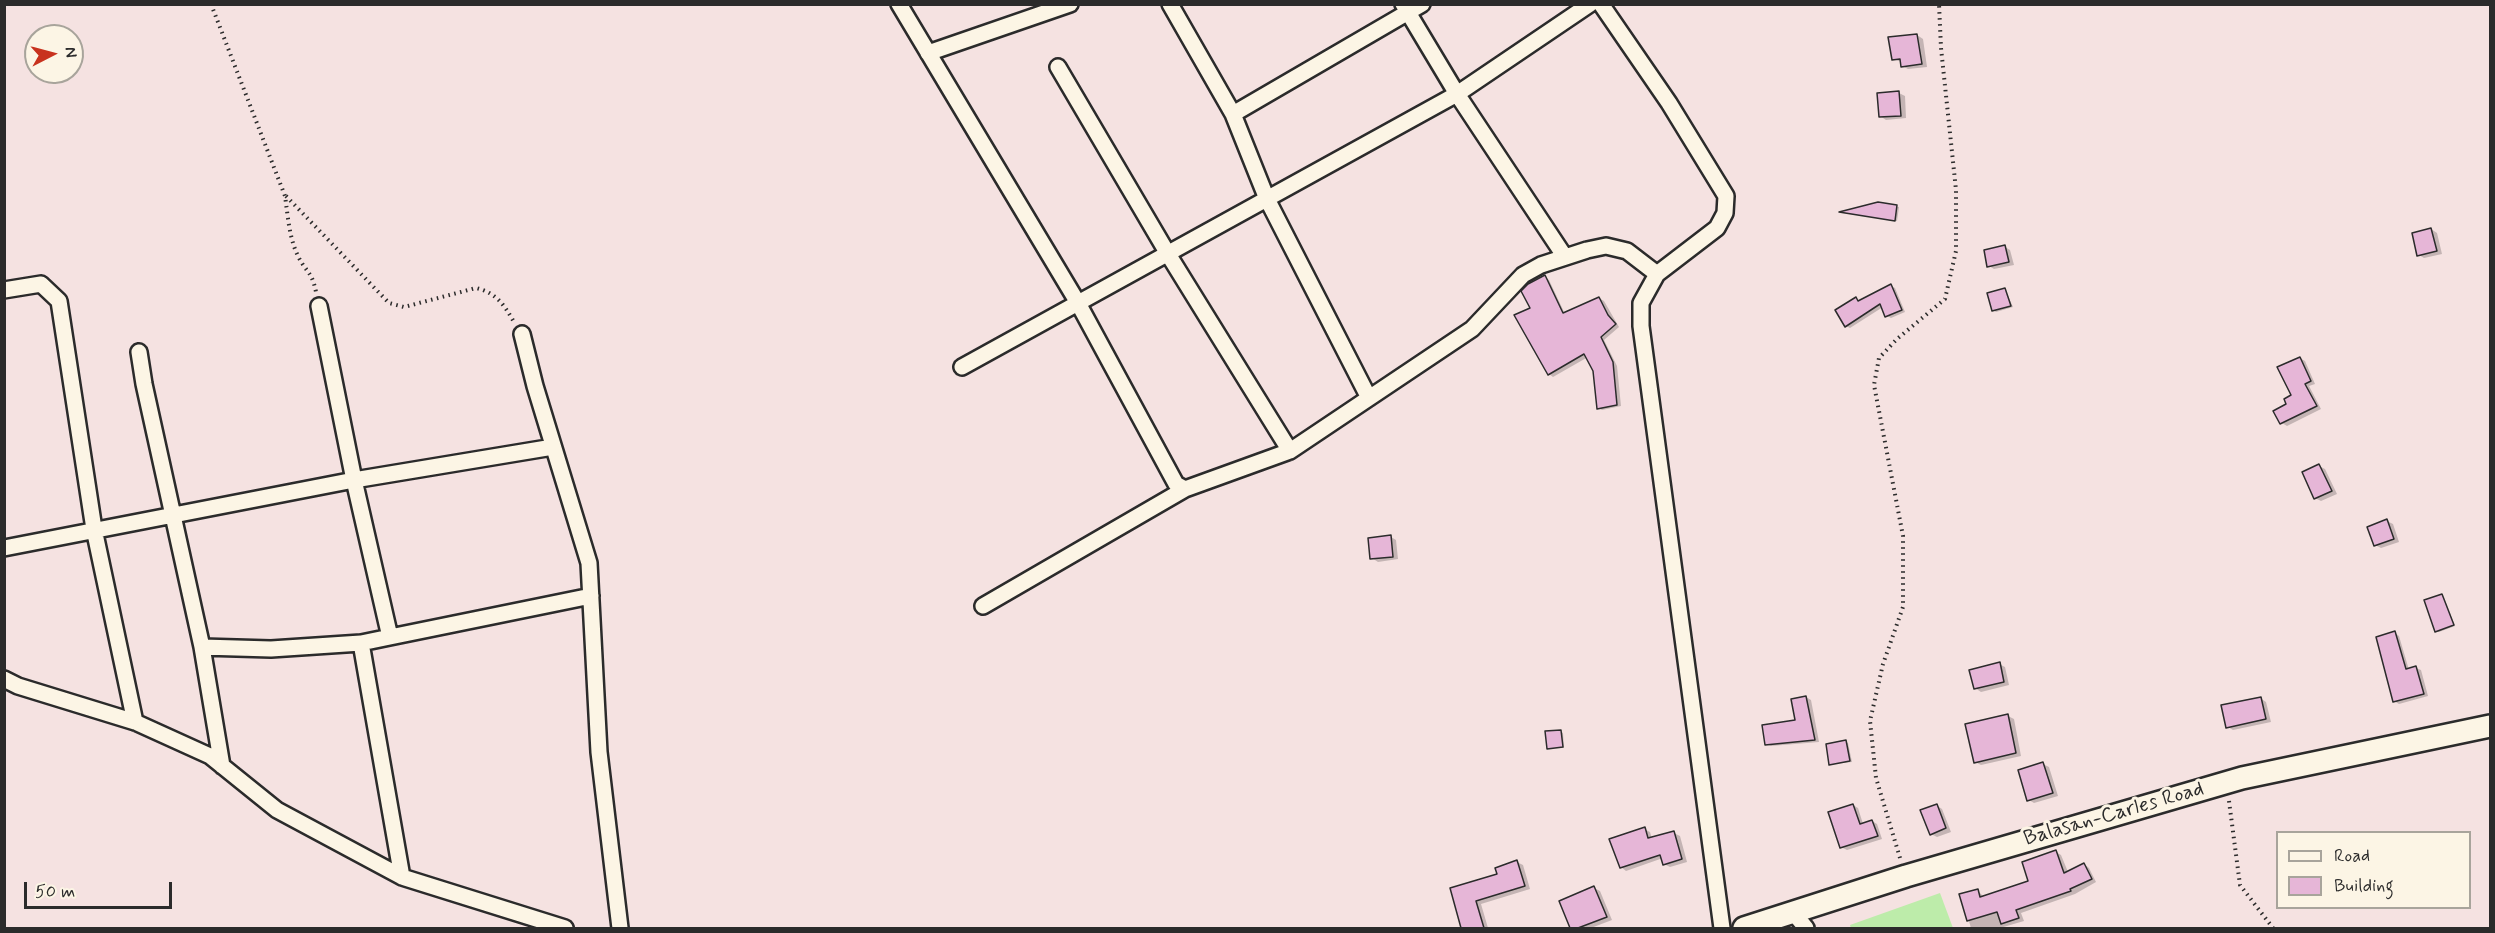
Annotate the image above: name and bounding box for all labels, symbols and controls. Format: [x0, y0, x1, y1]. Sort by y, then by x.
north arrow [24, 24, 84, 84]
text: N [59, 46, 81, 59]
street label: Balasan-Carles Road [2021, 777, 2207, 853]
legend [2276, 831, 2471, 909]
text: Road [2334, 844, 2370, 868]
scale bar [27, 870, 176, 908]
text: Building [2334, 874, 2394, 898]
text: 50 m [35, 880, 75, 904]

